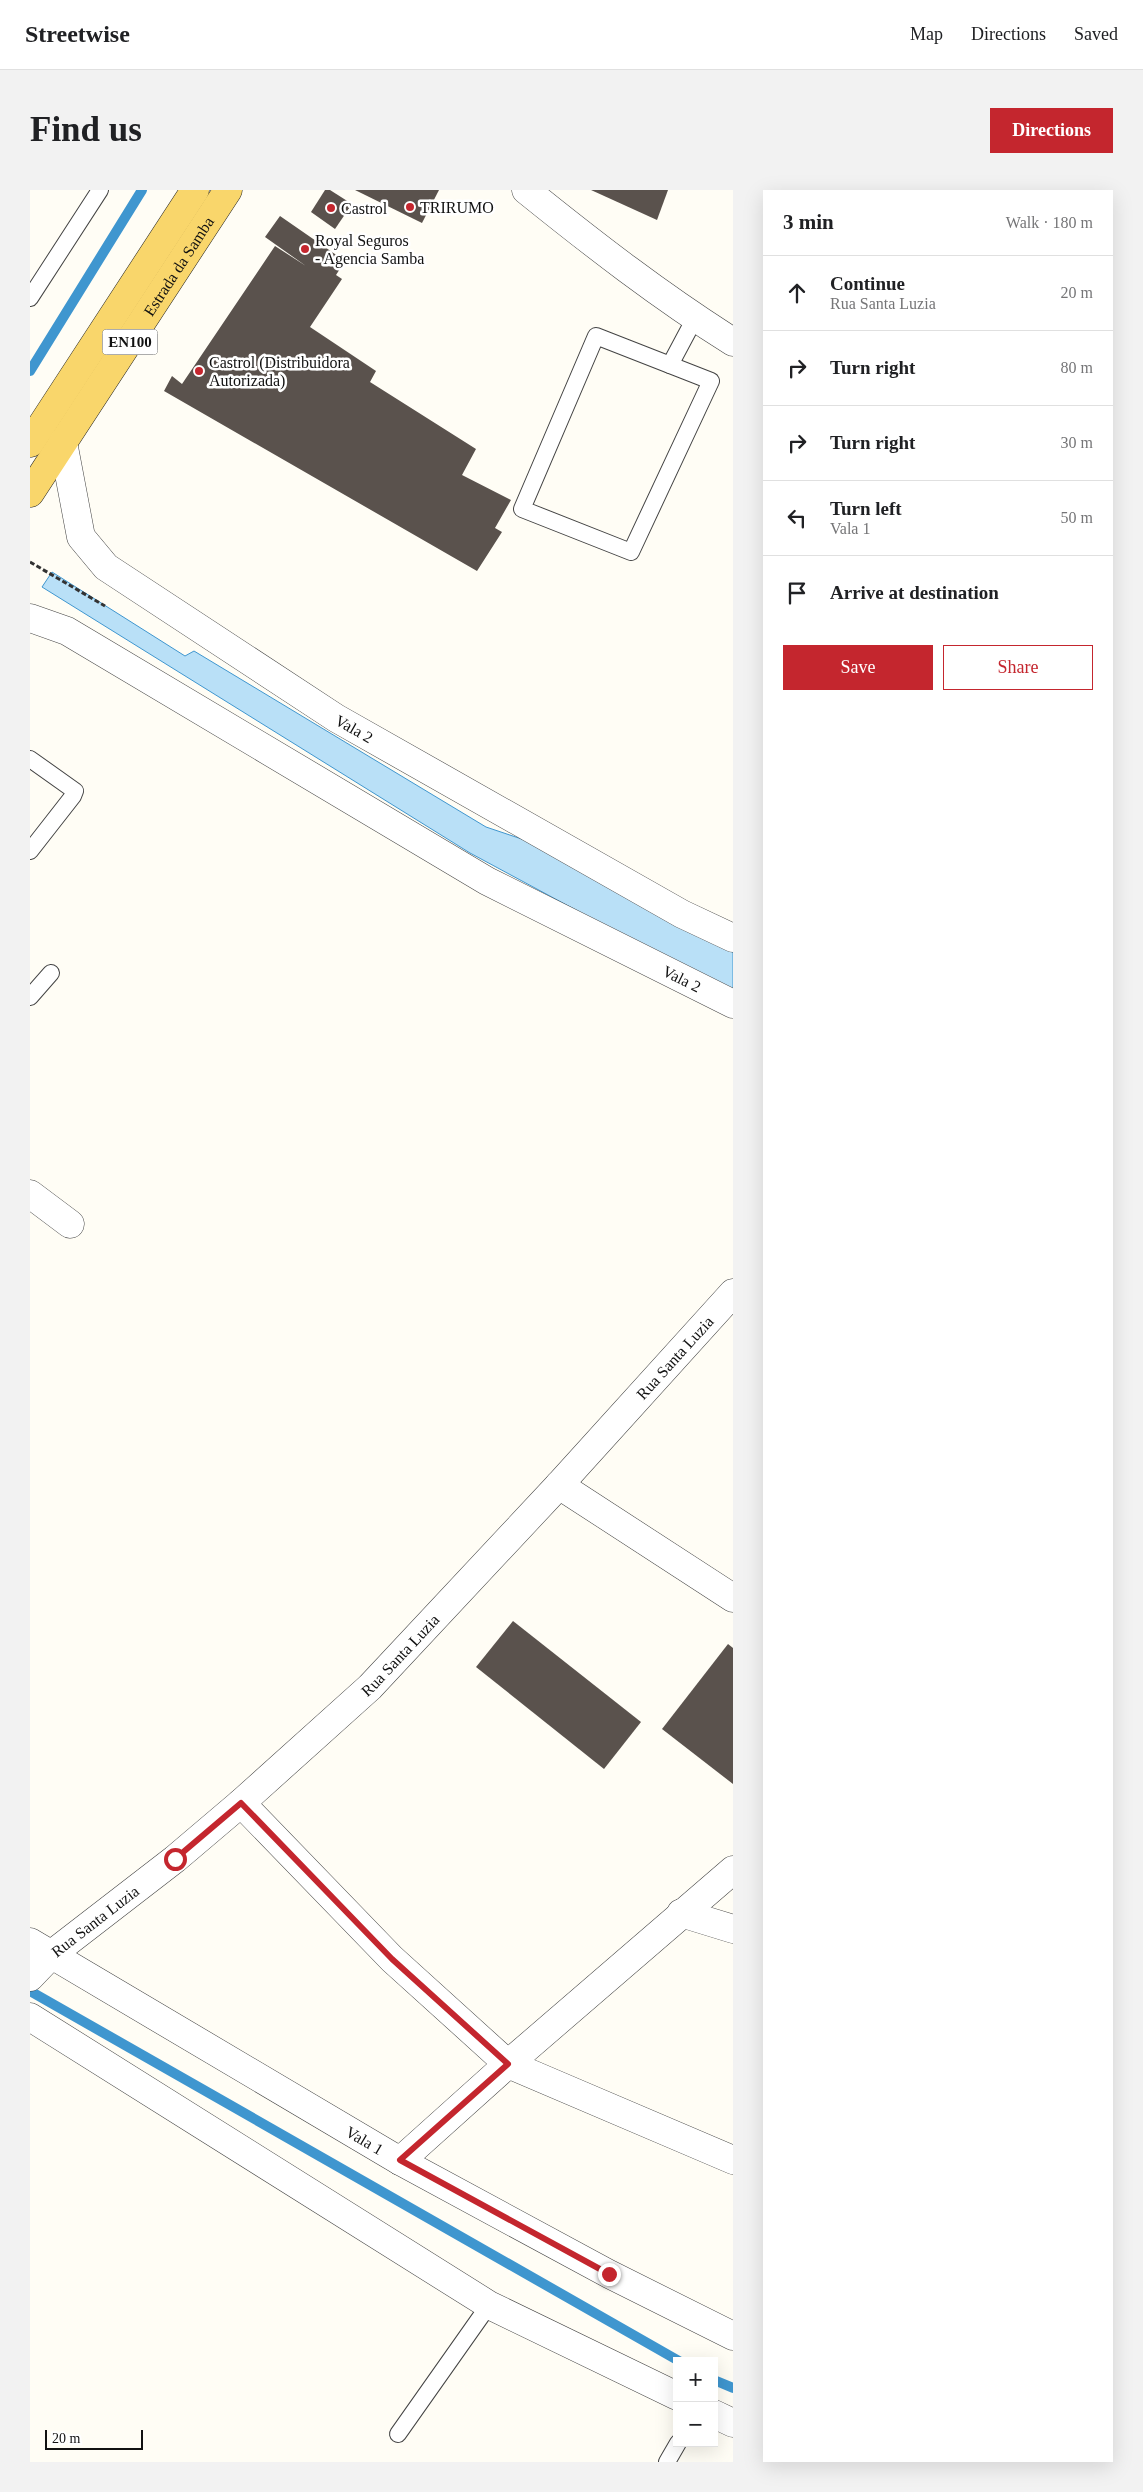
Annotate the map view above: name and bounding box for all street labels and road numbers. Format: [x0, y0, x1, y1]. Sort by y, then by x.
street label: Estrada da Samba [140, 214, 217, 319]
road number: EN100 [102, 330, 158, 354]
street label: Vala 2 [332, 711, 376, 746]
street label: Vala 2 [660, 962, 704, 996]
street label: Rua Santa Luzia [633, 1313, 717, 1403]
street label: Rua Santa Luzia [358, 1611, 443, 1700]
street label: Rua Santa Luzia [48, 1882, 142, 1960]
street label: Vala 1 [343, 2123, 386, 2158]

